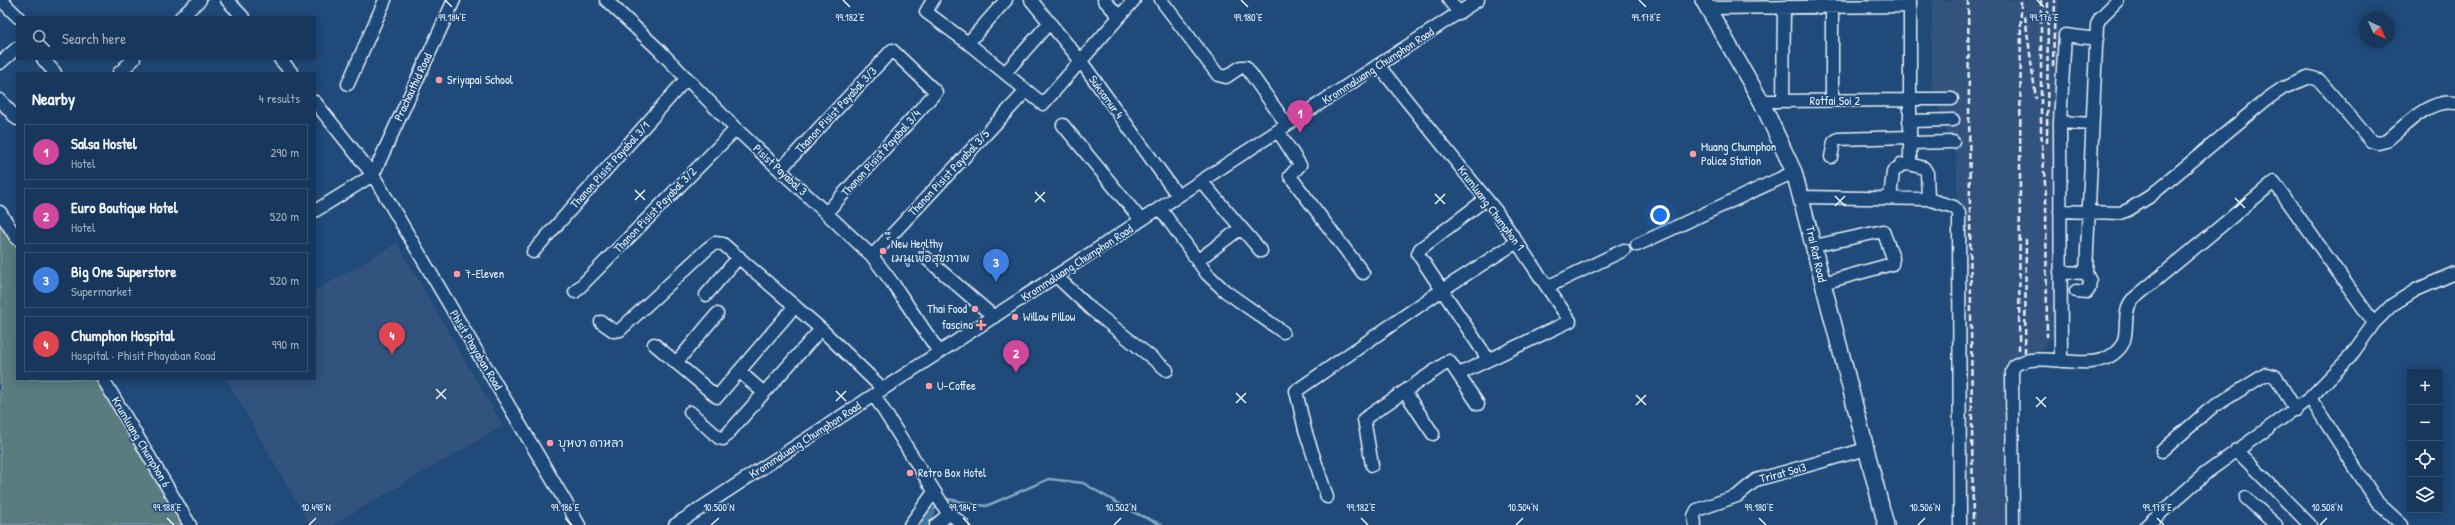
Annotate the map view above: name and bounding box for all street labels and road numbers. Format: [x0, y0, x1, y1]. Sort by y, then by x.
street label: Krommaluang Chumphon Road [1318, 23, 1437, 108]
street label: Prachauthid Road [389, 50, 436, 124]
street label: Thanon Pisist Payabal 3/3 [791, 63, 880, 157]
street label: Suksamur 4 [1085, 72, 1128, 122]
street label: Rotfai Soi 2 [1810, 92, 1861, 109]
street label: Thanon Pisist Payabal 3/4 [837, 105, 925, 200]
street label: Thanon Pisist Payabal 3/1 [566, 117, 653, 212]
street label: Thanon Pisist Payabal 3/5 [904, 126, 993, 220]
street label: Pisist Payabal 3 [749, 140, 811, 199]
street label: Krumluang Chumphon 1 [1454, 162, 1529, 254]
street label: Thanon Pisist Payabal 3/2 [609, 163, 700, 256]
street label: Krommaluang Chumphon Road [1017, 220, 1136, 305]
street label: Trai Rat Road [1802, 224, 1831, 284]
street label: Phisit Phayaban Road [446, 307, 507, 393]
street label: Krumluang Chumphon 6 [108, 393, 175, 490]
street label: Krommaluang Chumphon Road [745, 397, 864, 482]
street label: Trirat Soi3 [1758, 458, 1808, 487]

